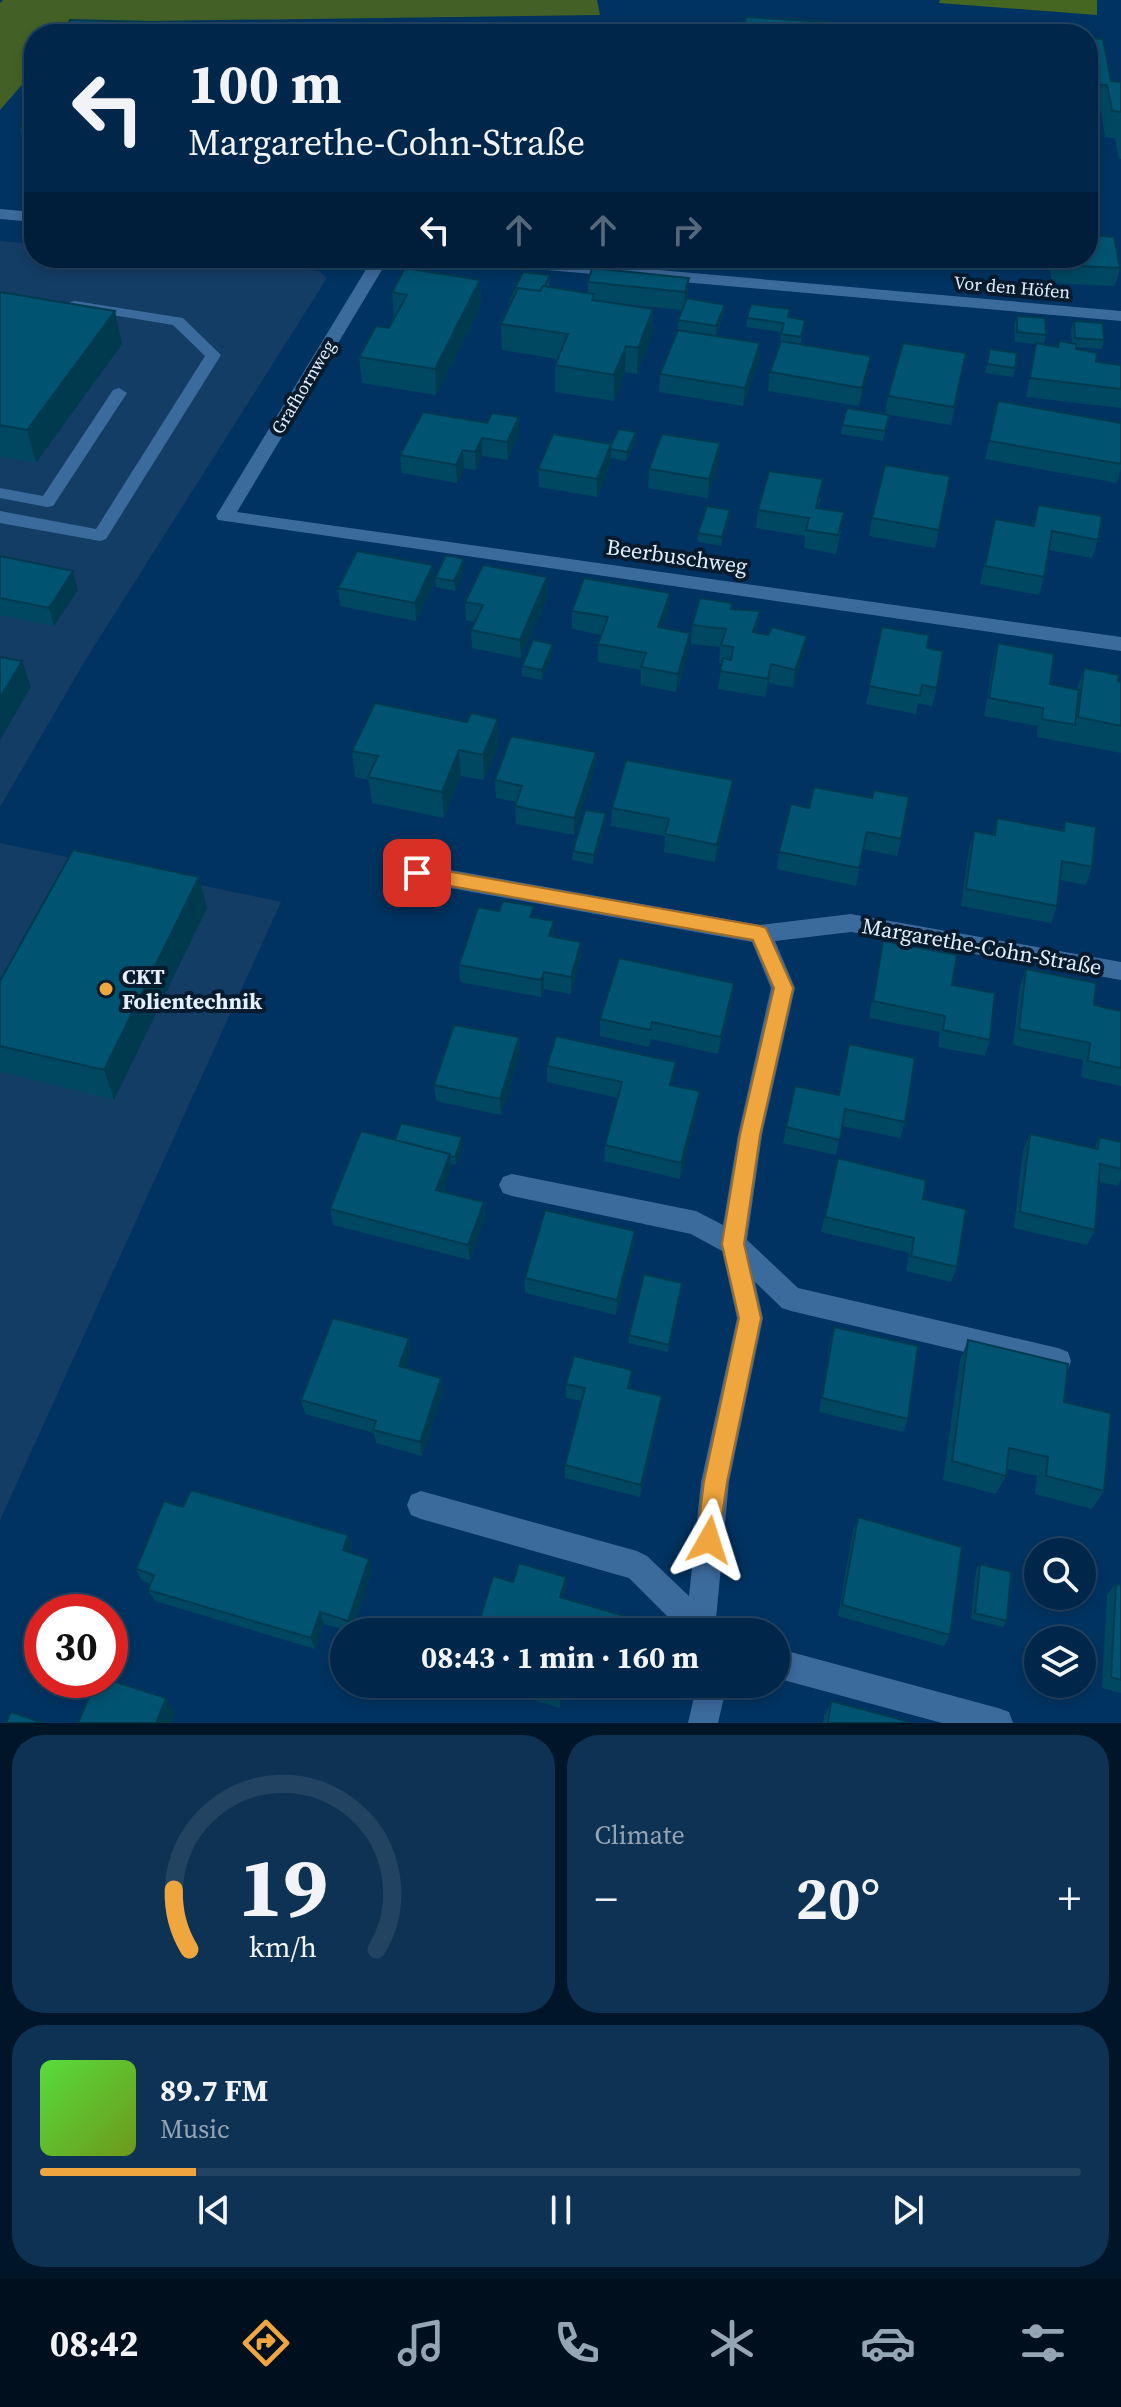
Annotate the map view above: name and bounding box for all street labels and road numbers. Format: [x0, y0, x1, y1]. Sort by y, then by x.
street label: Vor den Höfen [953, 269, 1071, 305]
street label: Grafhornweg [265, 335, 341, 439]
street label: Beerbuschweg [604, 531, 750, 581]
street label: Margarethe-Cohn-Straße [860, 910, 1104, 982]

